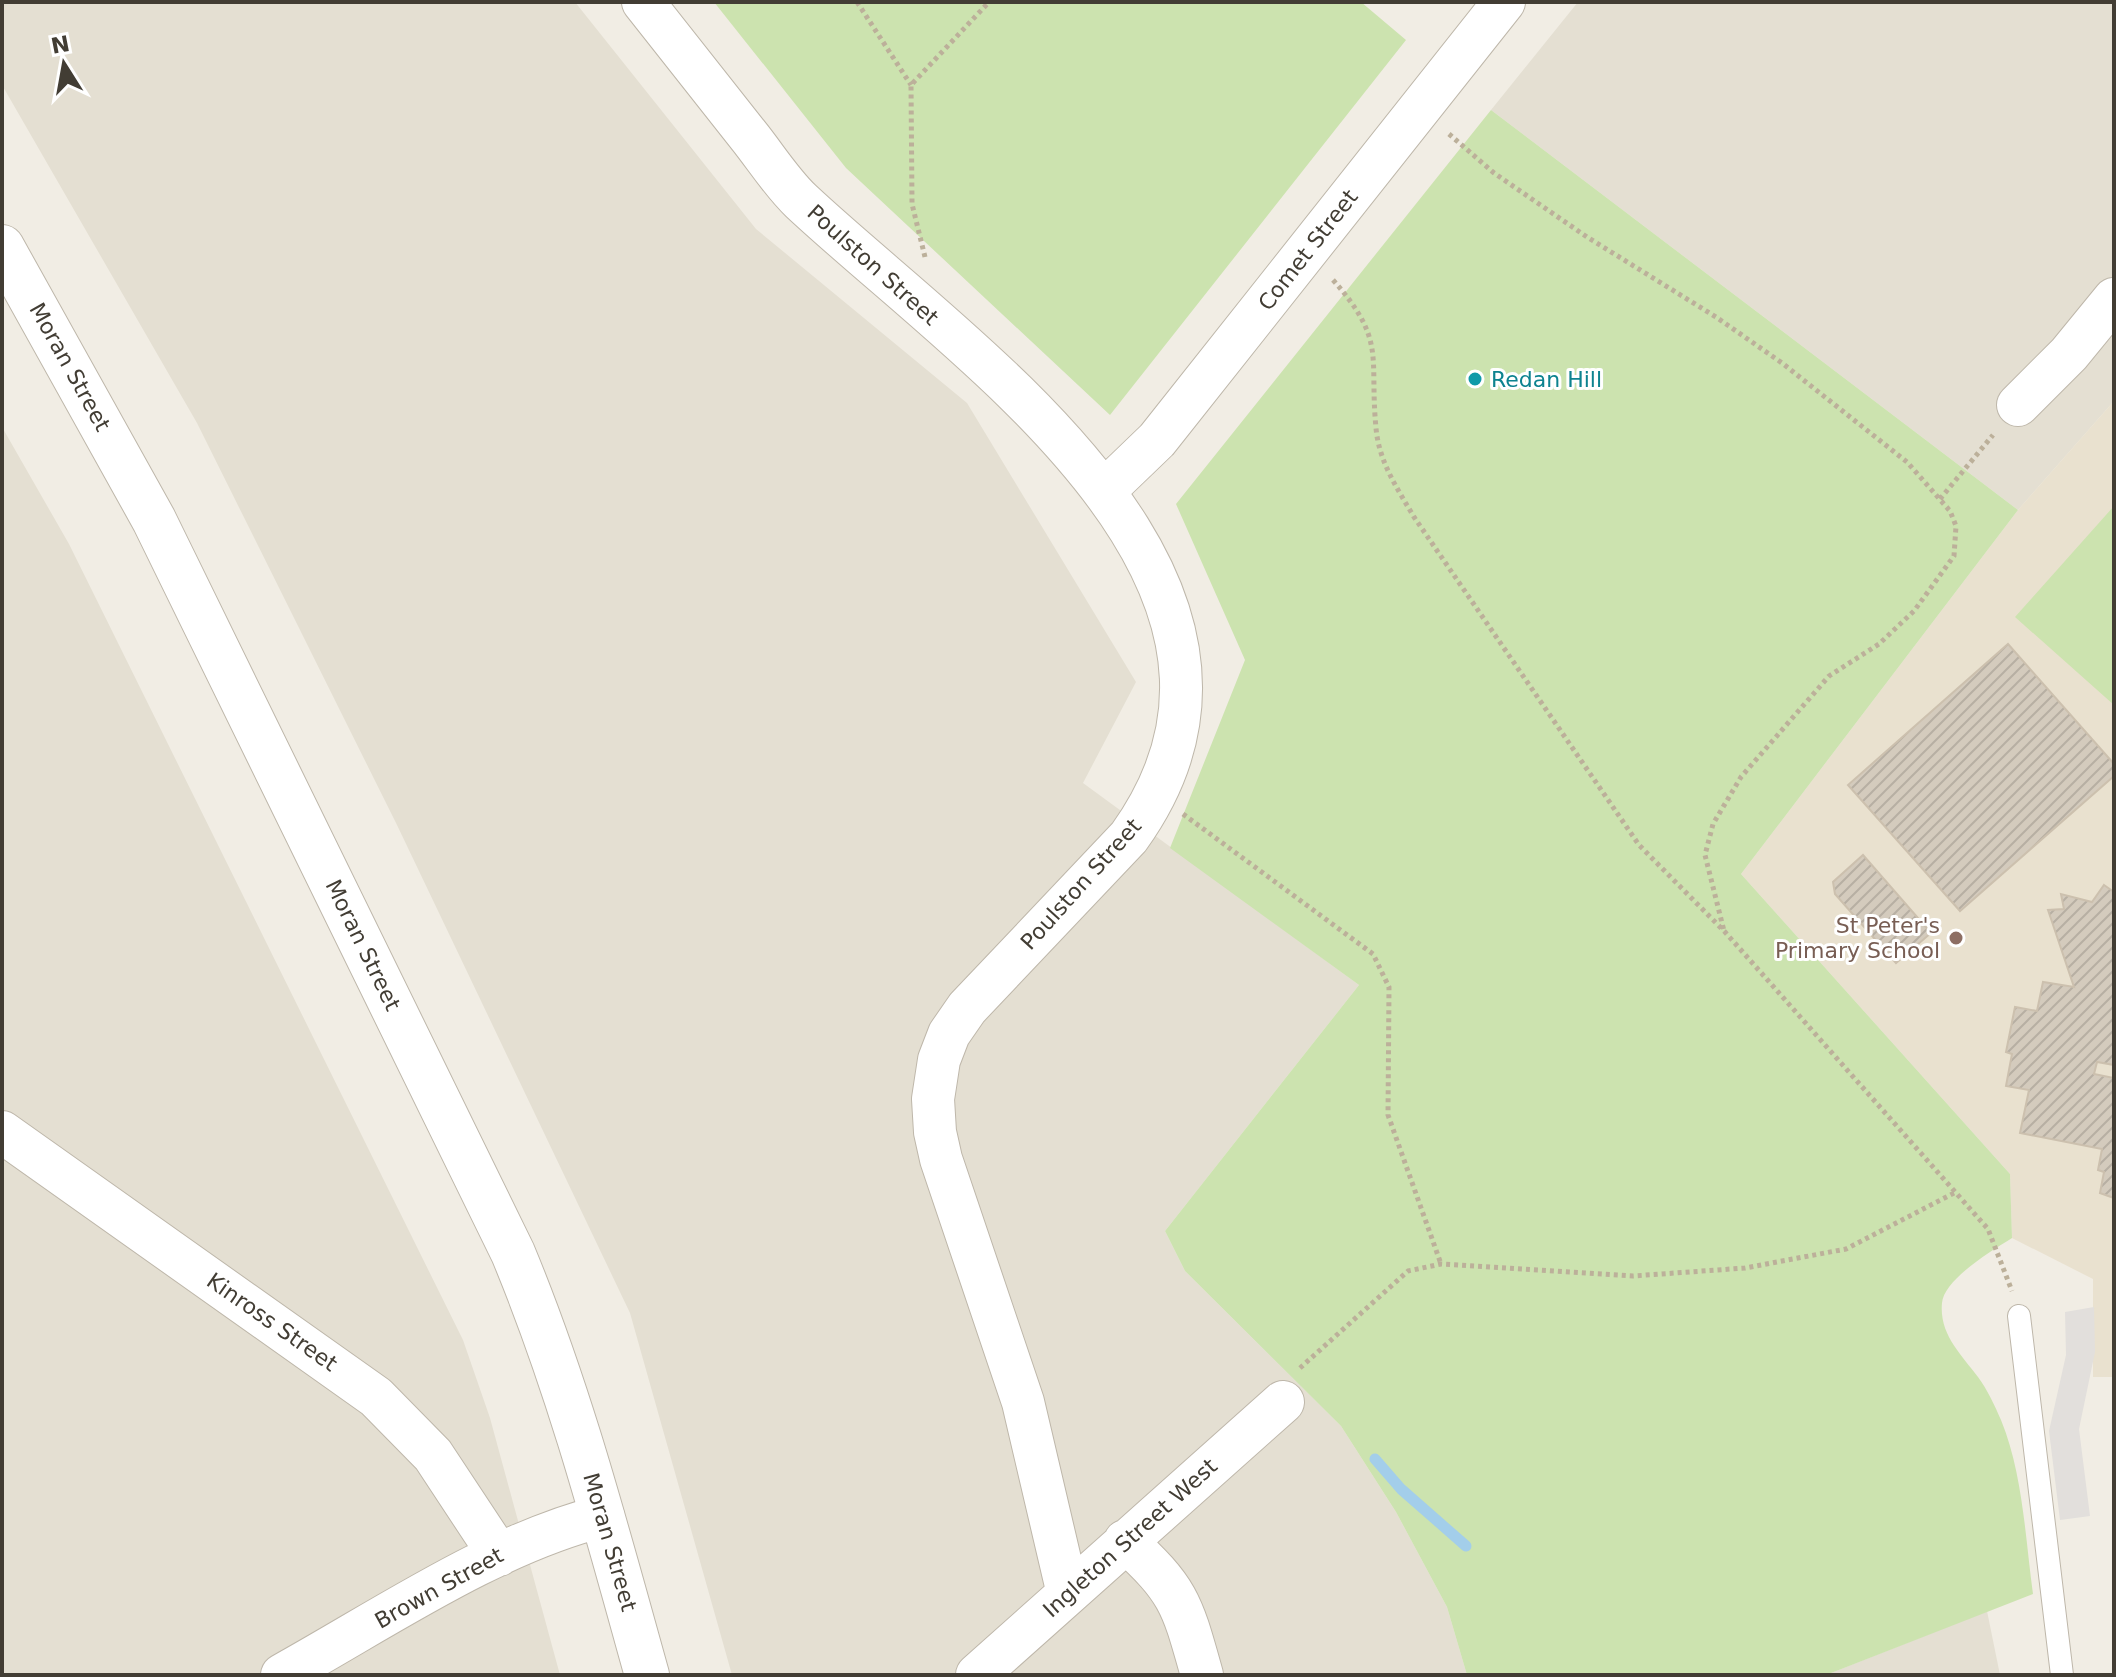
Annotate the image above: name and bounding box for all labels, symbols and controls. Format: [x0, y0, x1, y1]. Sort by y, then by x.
north arrow [24, 24, 104, 104]
text: N [49, 31, 72, 59]
street label: Comet Street [1253, 184, 1363, 315]
street label: Poulston Street [802, 200, 944, 331]
street label: Moran Street [24, 299, 116, 436]
place label: Redan Hill [1491, 367, 1602, 392]
marker: Redan Hill [1466, 370, 1484, 388]
street label: Poulston Street [1016, 813, 1147, 955]
street label: Moran Street [320, 875, 406, 1015]
place label: St Peter's Primary School [1775, 913, 1940, 963]
marker: St Peter's Primary School [1947, 929, 1965, 947]
street label: Kinross Street [202, 1268, 342, 1376]
street label: Ingleton Street West [1038, 1453, 1222, 1623]
street label: Moran Street [578, 1470, 642, 1614]
street label: Brown Street [370, 1542, 508, 1634]

